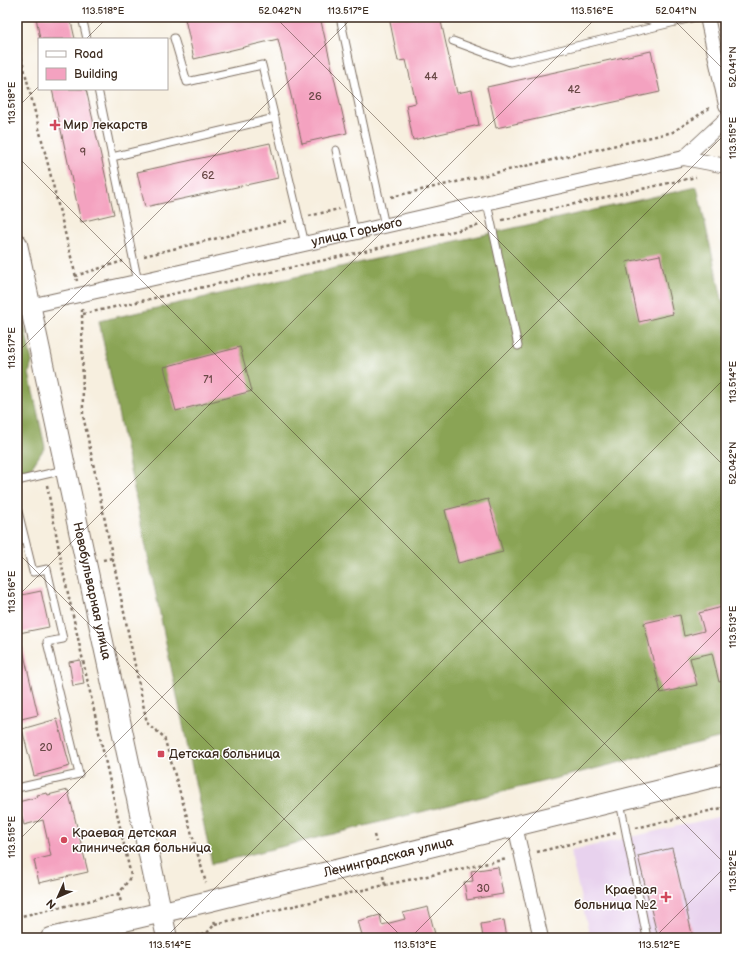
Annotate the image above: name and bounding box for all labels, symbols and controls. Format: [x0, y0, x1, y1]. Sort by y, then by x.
text: 113.518°E [82, 5, 125, 17]
text: 52.042°N [258, 5, 302, 17]
text: 113.517°E [327, 5, 369, 17]
text: 113.516°E [571, 5, 614, 17]
text: 52.041°N [655, 5, 697, 17]
legend [38, 38, 168, 90]
text: 52.041°N [727, 46, 739, 88]
text: Road [74, 47, 103, 62]
text: Building [74, 67, 118, 82]
house number: 44 [424, 70, 438, 83]
text: 113.518°E [6, 81, 18, 124]
house number: 42 [567, 83, 581, 96]
house number: 26 [308, 90, 322, 103]
text: 113.515°E [727, 116, 739, 159]
place label: Мир лекарств [63, 117, 148, 133]
marker: Мир лекарств [50, 120, 60, 130]
house number: 9 [80, 146, 86, 159]
house number: 62 [201, 169, 215, 182]
street label: улица Горького [310, 214, 404, 250]
text: 113.517°E [6, 327, 18, 369]
text: 113.514°E [727, 360, 739, 403]
house number: 71 [203, 373, 213, 386]
text: 52.042°N [727, 441, 739, 485]
street label: Новобульварная улица [69, 521, 115, 662]
text: 113.516°E [6, 570, 18, 613]
text: 113.513°E [727, 605, 739, 648]
house number: 20 [40, 741, 53, 754]
place label: Детская больница [169, 746, 281, 762]
marker: Детская больница [156, 749, 166, 759]
text: 113.515°E [6, 815, 18, 858]
place label: Краевая детская клиническая больница [72, 825, 211, 856]
street label: Ленинградская улица [321, 833, 455, 881]
marker: Краевая детская клиническая больница [59, 835, 69, 845]
text: 113.512°E [727, 849, 739, 892]
north arrow [38, 877, 78, 917]
house number: 30 [476, 882, 490, 895]
place label: Краевая больница №2 [574, 882, 657, 913]
marker: Краевая больница №2 [660, 891, 672, 903]
text: N [44, 896, 59, 911]
text: 113.514°E [149, 939, 192, 951]
text: 113.513°E [394, 939, 437, 951]
text: 113.512°E [638, 939, 681, 951]

